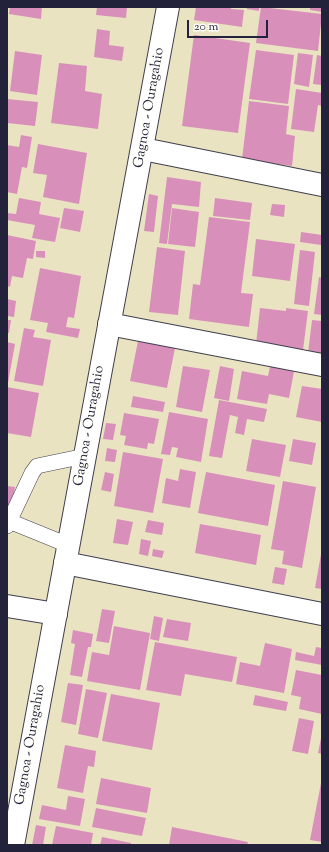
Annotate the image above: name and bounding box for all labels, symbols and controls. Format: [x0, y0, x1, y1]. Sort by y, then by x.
scale bar [189, 12, 270, 38]
text: 20 m [194, 18, 218, 36]
street label: Gagnoa - Ouragahio [131, 46, 169, 170]
street label: Gagnoa - Ouragahio [71, 364, 109, 488]
street label: Gagnoa - Ouragahio [12, 683, 50, 807]

